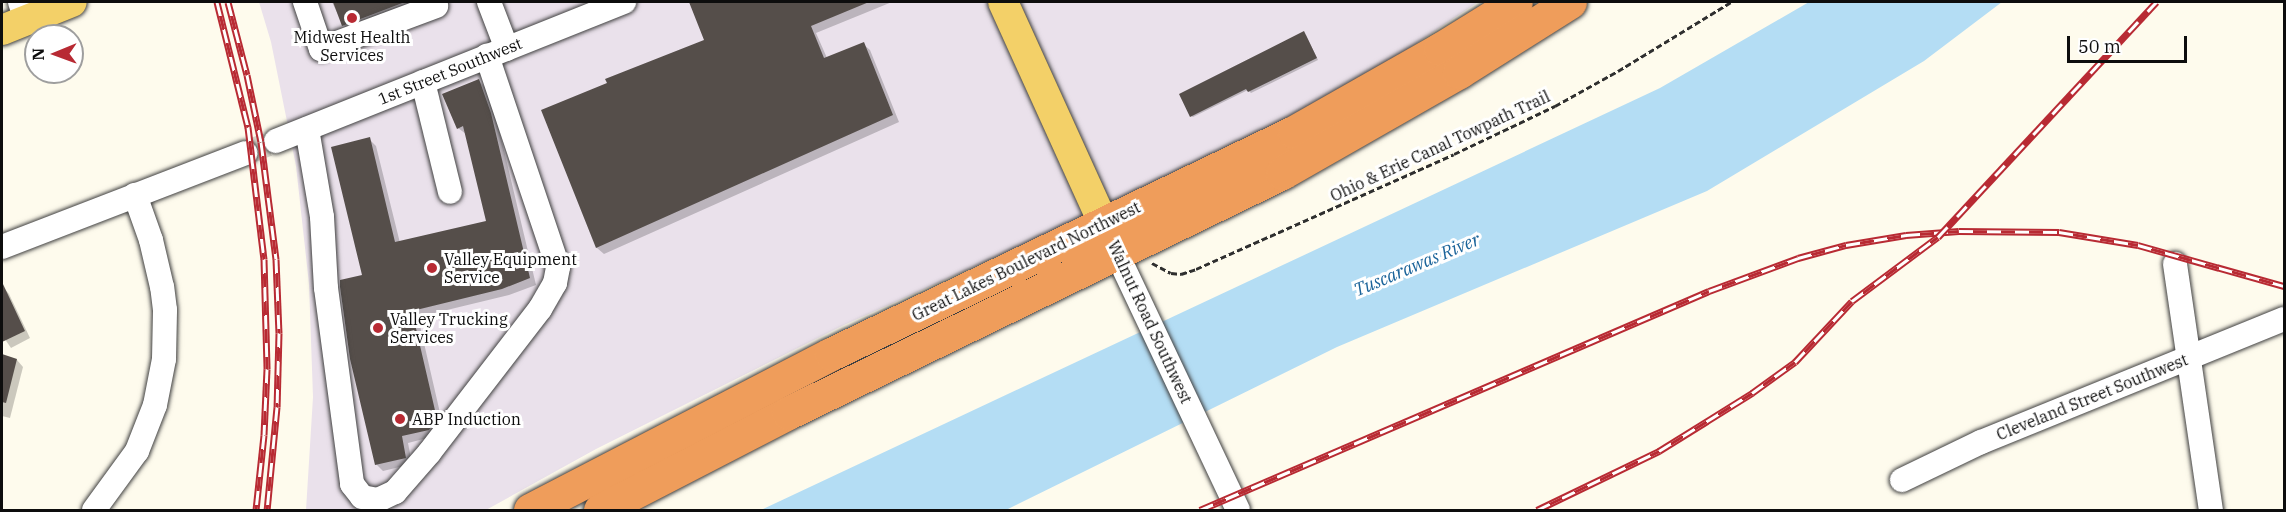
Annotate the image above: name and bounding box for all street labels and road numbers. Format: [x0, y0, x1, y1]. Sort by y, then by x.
street label: 1st Street Southwest [375, 33, 525, 109]
street label: Ohio & Erie Canal Towpath Trail [1327, 87, 1553, 205]
street label: Great Lakes Boulevard Northwest [909, 197, 1143, 325]
street label: Walnut Road Southwest [1104, 238, 1196, 406]
street label: Cleveland Street Southwest [1994, 350, 2190, 444]

